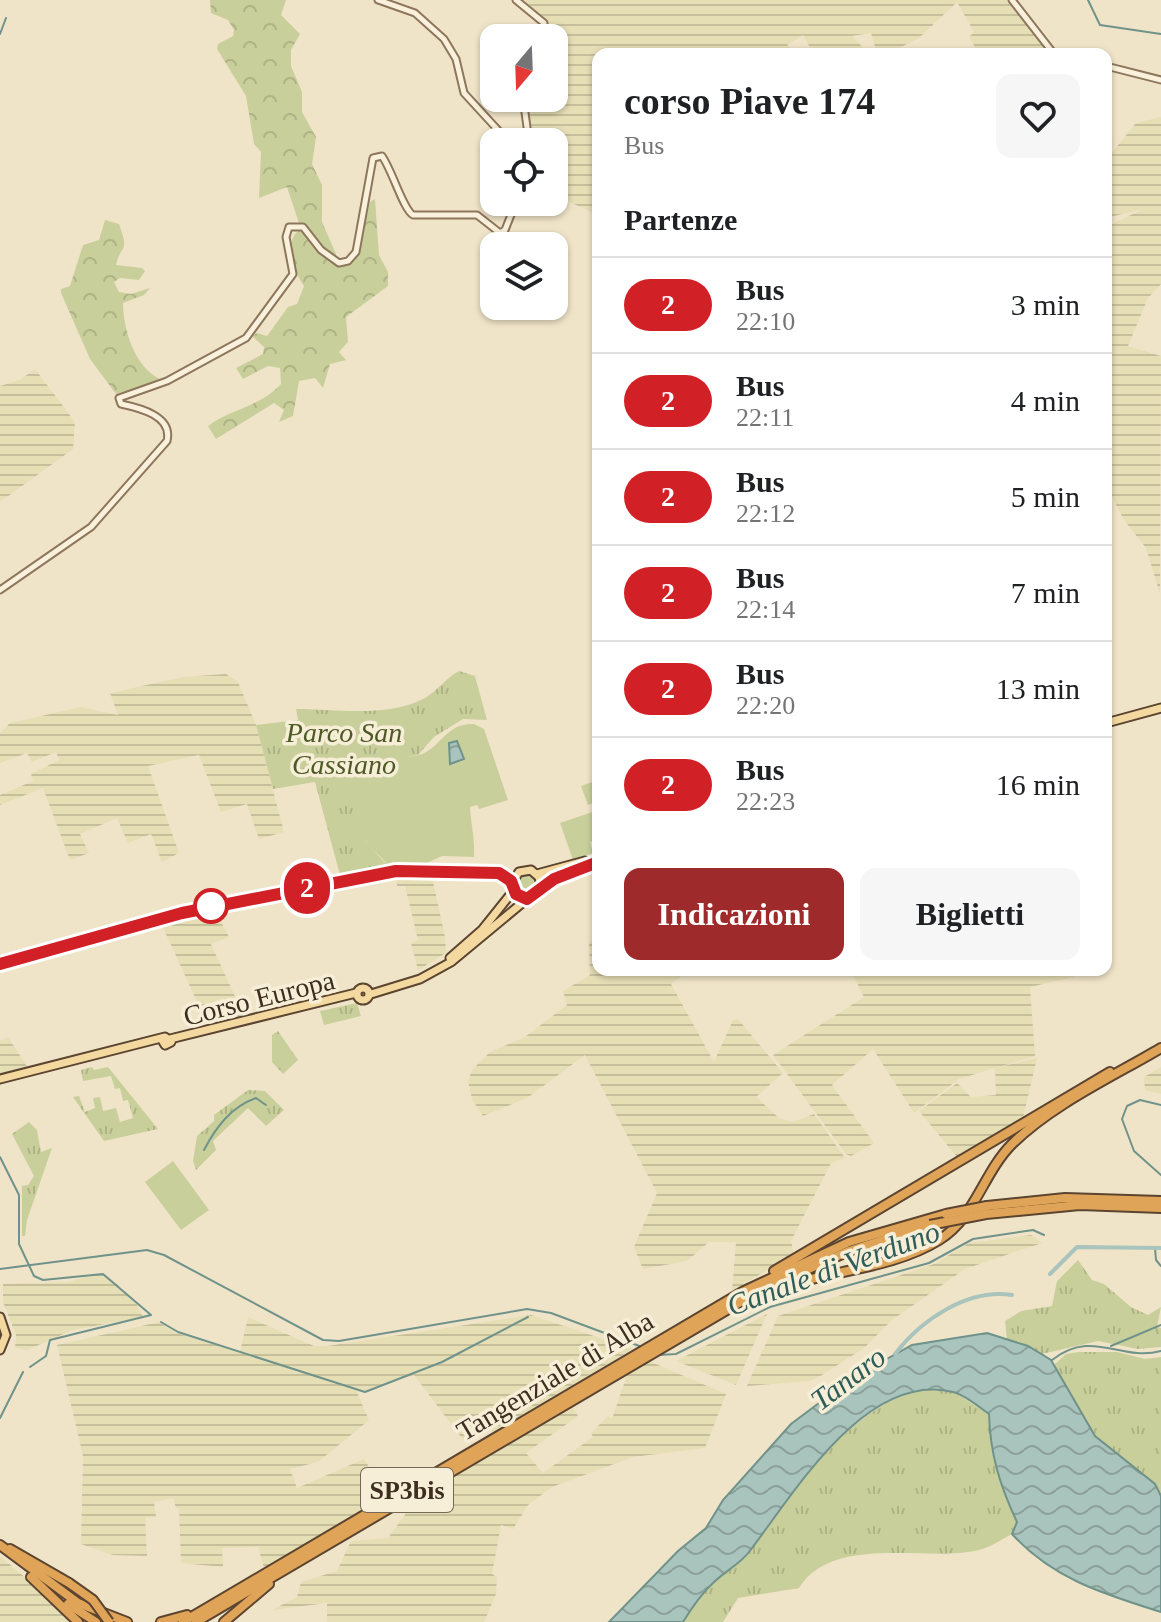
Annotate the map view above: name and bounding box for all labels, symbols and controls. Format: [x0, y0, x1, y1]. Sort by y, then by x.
north arrow [480, 24, 568, 112]
map controls [480, 24, 568, 320]
button: heart [996, 74, 1080, 158]
text: corso Piave 174 [624, 80, 875, 122]
button: locate [480, 128, 568, 216]
text: Bus [624, 131, 664, 160]
text: Partenze [624, 203, 737, 236]
button: layers [480, 232, 568, 320]
text: Bus [736, 273, 784, 306]
text: 3 min [1011, 288, 1080, 321]
text: 2 [661, 289, 675, 320]
text: 22:10 [736, 307, 795, 336]
text: Bus [736, 369, 784, 402]
text: 4 min [1011, 384, 1080, 417]
text: 2 [661, 385, 675, 416]
text: 22:11 [736, 403, 794, 432]
text: Bus [736, 465, 784, 498]
text: 5 min [1011, 480, 1080, 513]
text: 2 [661, 481, 675, 512]
text: 22:12 [736, 499, 795, 528]
text: Bus [736, 561, 784, 594]
text: 7 min [1011, 576, 1080, 609]
text: 2 [661, 577, 675, 608]
text: 22:14 [736, 595, 795, 624]
text: Bus [736, 657, 784, 690]
text: 13 min [996, 672, 1080, 705]
text: 2 [661, 673, 675, 704]
text: 22:20 [736, 691, 795, 720]
park label: Parco San Cassiano [285, 717, 402, 780]
text: Bus [736, 753, 784, 786]
text: 16 min [996, 768, 1080, 801]
text: 2 [661, 769, 675, 800]
text: 22:23 [736, 787, 795, 816]
line badge: 2 [281, 862, 333, 914]
button: Indicazioni [624, 868, 844, 960]
button: Biglietti [860, 868, 1080, 960]
text: 2 [300, 872, 314, 903]
unlabelled marker [194, 889, 228, 923]
street label: Corso Europa [180, 964, 338, 1032]
water label: Canale di Verduno [722, 1214, 944, 1322]
street label: Tangenziale di Alba [451, 1305, 659, 1447]
water label: Tanaro [804, 1339, 892, 1417]
road number: SP3bis [361, 1468, 453, 1512]

